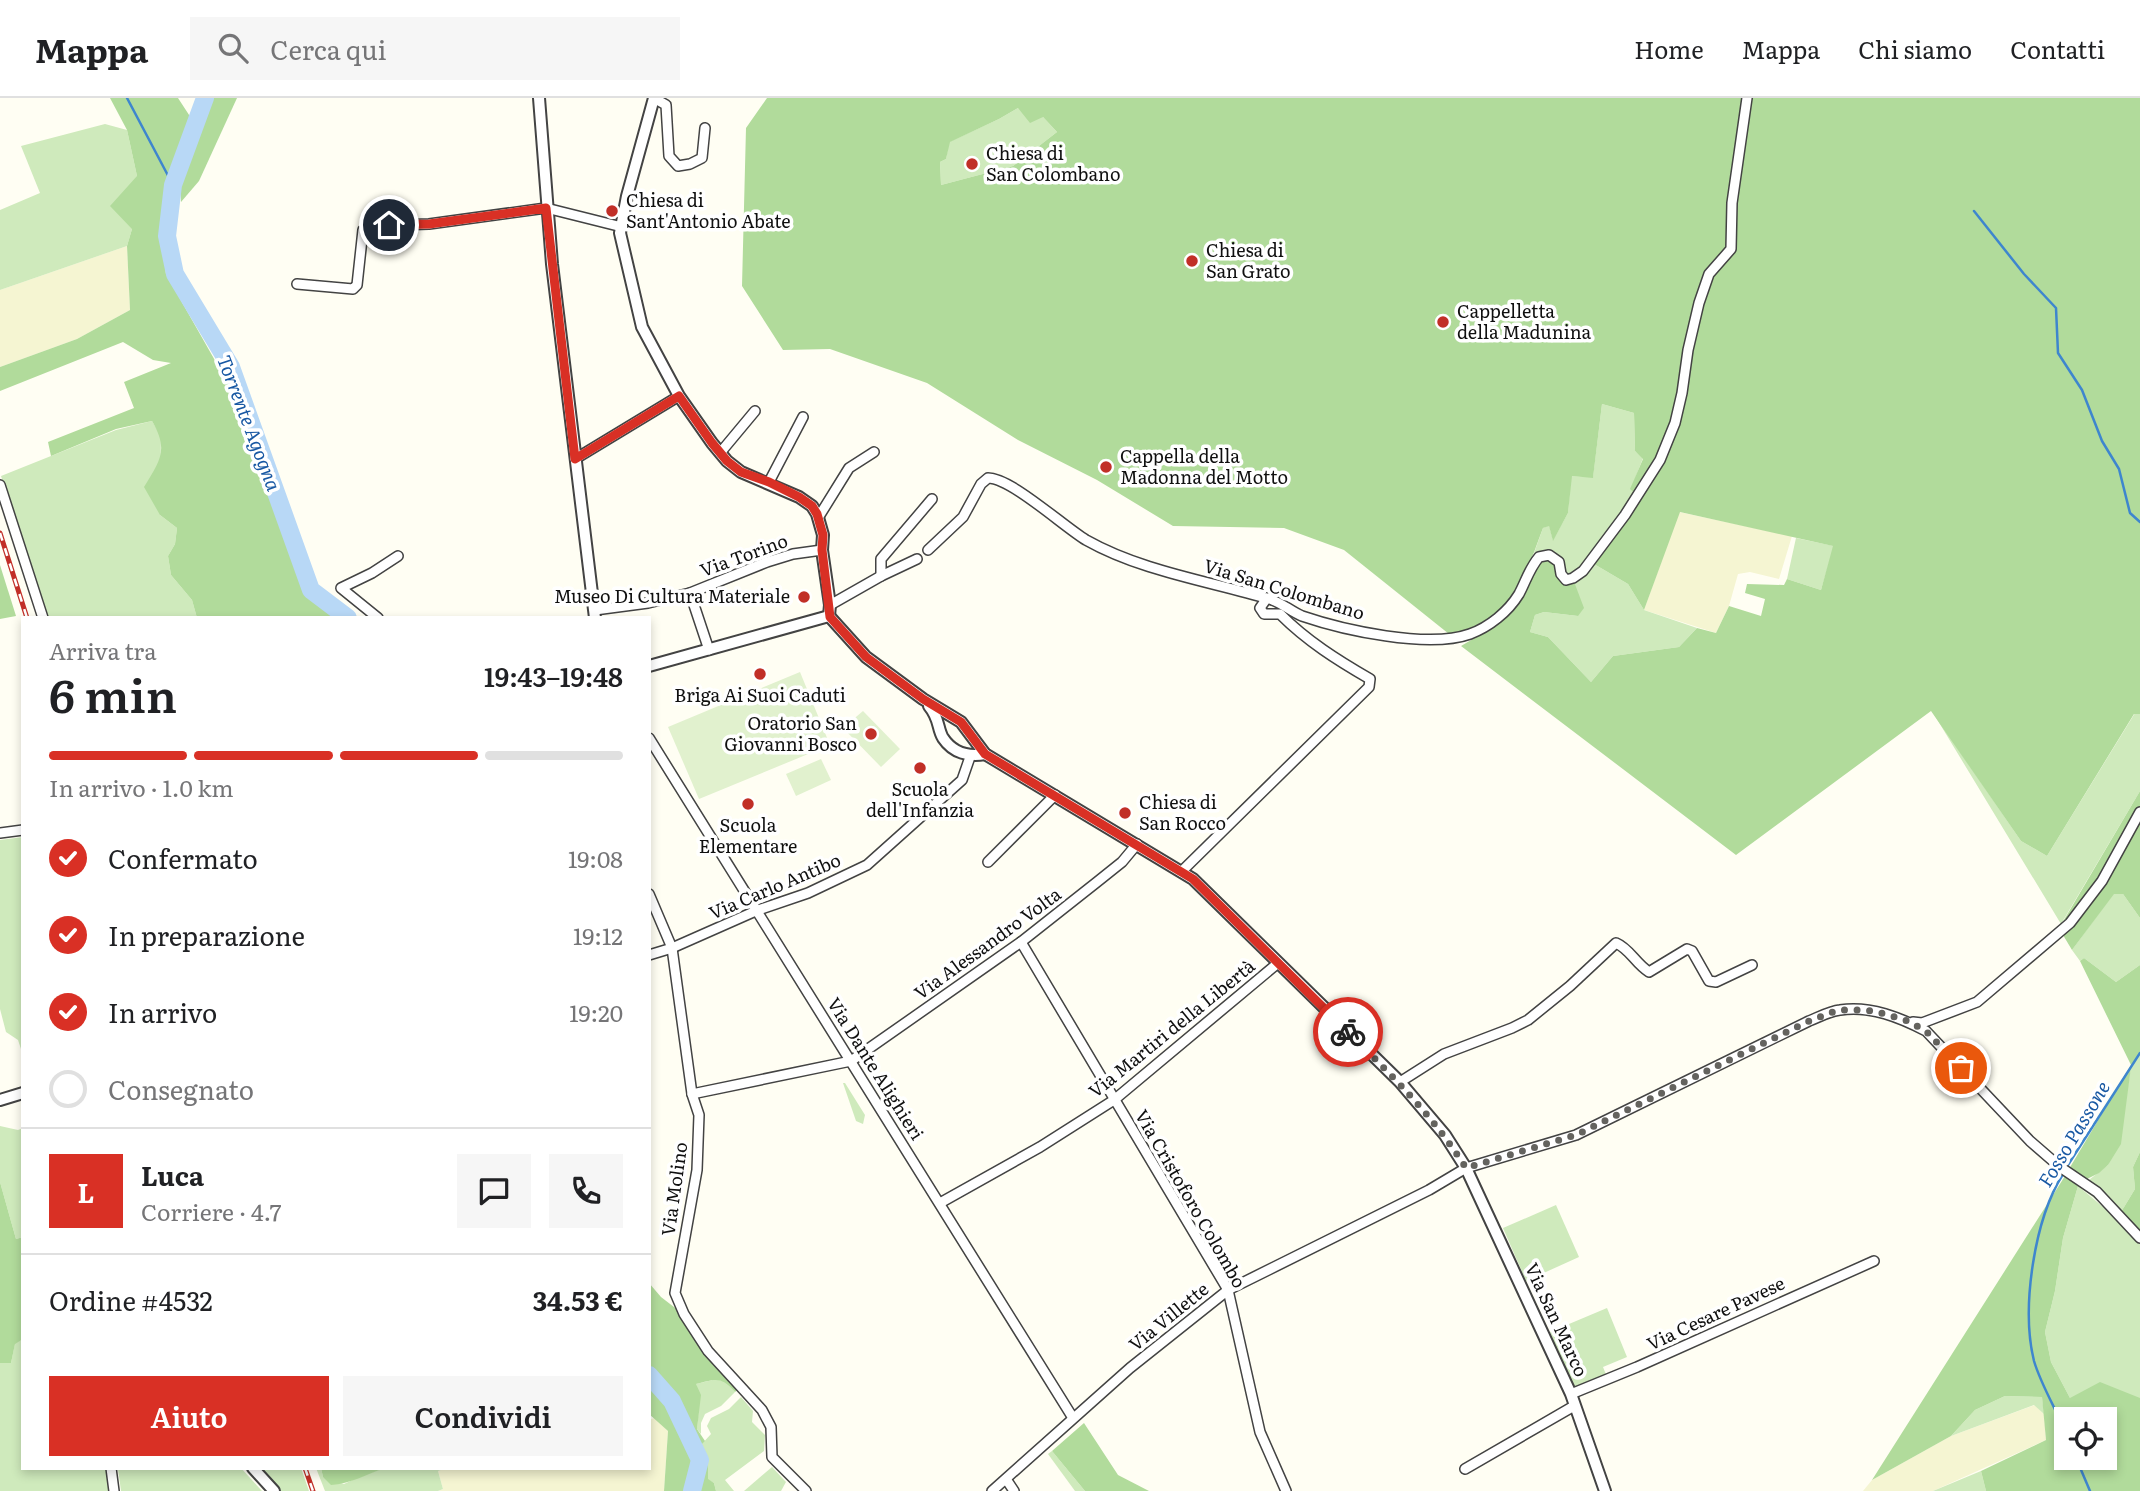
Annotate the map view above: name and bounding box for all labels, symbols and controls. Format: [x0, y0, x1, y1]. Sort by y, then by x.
search box [190, 17, 680, 80]
text: Mappa [35, 24, 148, 73]
icon: search [214, 29, 252, 67]
text: Cerca qui [270, 29, 386, 68]
text: Home [1634, 31, 1704, 66]
text: Mappa [1742, 31, 1820, 66]
text: Chi siamo [1858, 31, 1972, 66]
text: Contatti [2010, 31, 2105, 66]
place label: Chiesa di San Colombano [986, 139, 1120, 187]
marker: Chiesa di San Colombano [964, 156, 980, 172]
place label: Chiesa di Sant'Antonio Abate [626, 186, 791, 234]
pin [359, 195, 419, 255]
marker: Chiesa di Sant'Antonio Abate [604, 203, 620, 219]
icon: home [370, 206, 408, 244]
place label: Chiesa di San Grato [1206, 236, 1291, 284]
marker: Chiesa di San Grato [1184, 253, 1200, 269]
place label: Cappelletta della Madunina [1457, 297, 1592, 345]
marker: Cappelletta della Madunina [1435, 314, 1451, 330]
water label: Torrente Agogna [211, 351, 289, 495]
place label: Cappella della Madonna del Motto [1120, 442, 1288, 490]
marker: Cappella della Madonna del Motto [1098, 459, 1114, 475]
street label: Via Torino [696, 526, 791, 583]
street label: Via San Colombano [1201, 551, 1368, 626]
place label: Museo Di Cultura Materiale [554, 582, 790, 609]
marker: Museo Di Cultura Materiale [796, 589, 812, 605]
text: Arriva tra [49, 633, 157, 667]
text: 19:43–19:48 [484, 656, 623, 695]
text: 6 min [49, 659, 177, 727]
marker: Briga Ai Suoi Caduti [752, 666, 768, 682]
place label: Briga Ai Suoi Caduti [674, 681, 846, 708]
place label: Oratorio San Giovanni Bosco [724, 709, 857, 757]
marker: Oratorio San Giovanni Bosco [863, 726, 879, 742]
marker: Scuola dell'Infanzia [912, 760, 928, 776]
text: In arrivo · 1.0 km [49, 770, 234, 804]
place label: Scuola dell'Infanzia [866, 775, 974, 823]
place label: Chiesa di San Rocco [1139, 788, 1226, 836]
marker: Scuola Elementare [740, 796, 756, 812]
marker: Chiesa di San Rocco [1117, 805, 1133, 821]
place label: Scuola Elementare [699, 811, 797, 859]
text: Confermato [108, 838, 258, 877]
icon: check [49, 839, 87, 877]
text: 19:08 [568, 841, 623, 875]
street label: Via Carlo Antibo [704, 846, 845, 926]
street label: Via Alessandro Volta [908, 880, 1066, 1005]
text: In preparazione [108, 915, 305, 954]
icon: check [49, 916, 87, 954]
text: 19:12 [573, 918, 623, 952]
street label: Via Martiri della Libertà [1082, 952, 1260, 1104]
text: In arrivo [108, 992, 217, 1031]
street label: Via Dante Alighieri [821, 992, 931, 1145]
icon: check [49, 993, 87, 1031]
text: 19:20 [569, 995, 623, 1029]
courier [1313, 997, 1383, 1067]
icon: bike [1329, 1013, 1367, 1051]
pin [1931, 1038, 1991, 1098]
icon: bag [1942, 1049, 1980, 1087]
text: Consegnato [108, 1069, 254, 1108]
water label: Fosso Passone [2030, 1075, 2116, 1192]
street label: Via Cristoforo Colombo [1129, 1104, 1254, 1293]
street label: Via Molino [654, 1140, 693, 1238]
button: chat [457, 1154, 531, 1228]
button: phone [549, 1154, 623, 1228]
text: Luca [141, 1155, 204, 1194]
text: L [78, 1172, 94, 1211]
text: Corriere · 4.7 [141, 1194, 282, 1228]
street label: Via San Marco [1519, 1258, 1596, 1381]
street label: Via Cesare Pavese [1642, 1269, 1789, 1356]
street label: Via Villette [1122, 1275, 1214, 1357]
text: Ordine #4532 [49, 1280, 213, 1319]
text: 34.53 € [533, 1280, 623, 1319]
button: Aiuto [49, 1376, 329, 1456]
button: Condividi [343, 1376, 623, 1456]
map controls [2054, 1407, 2117, 1470]
button: locate [2054, 1407, 2117, 1470]

